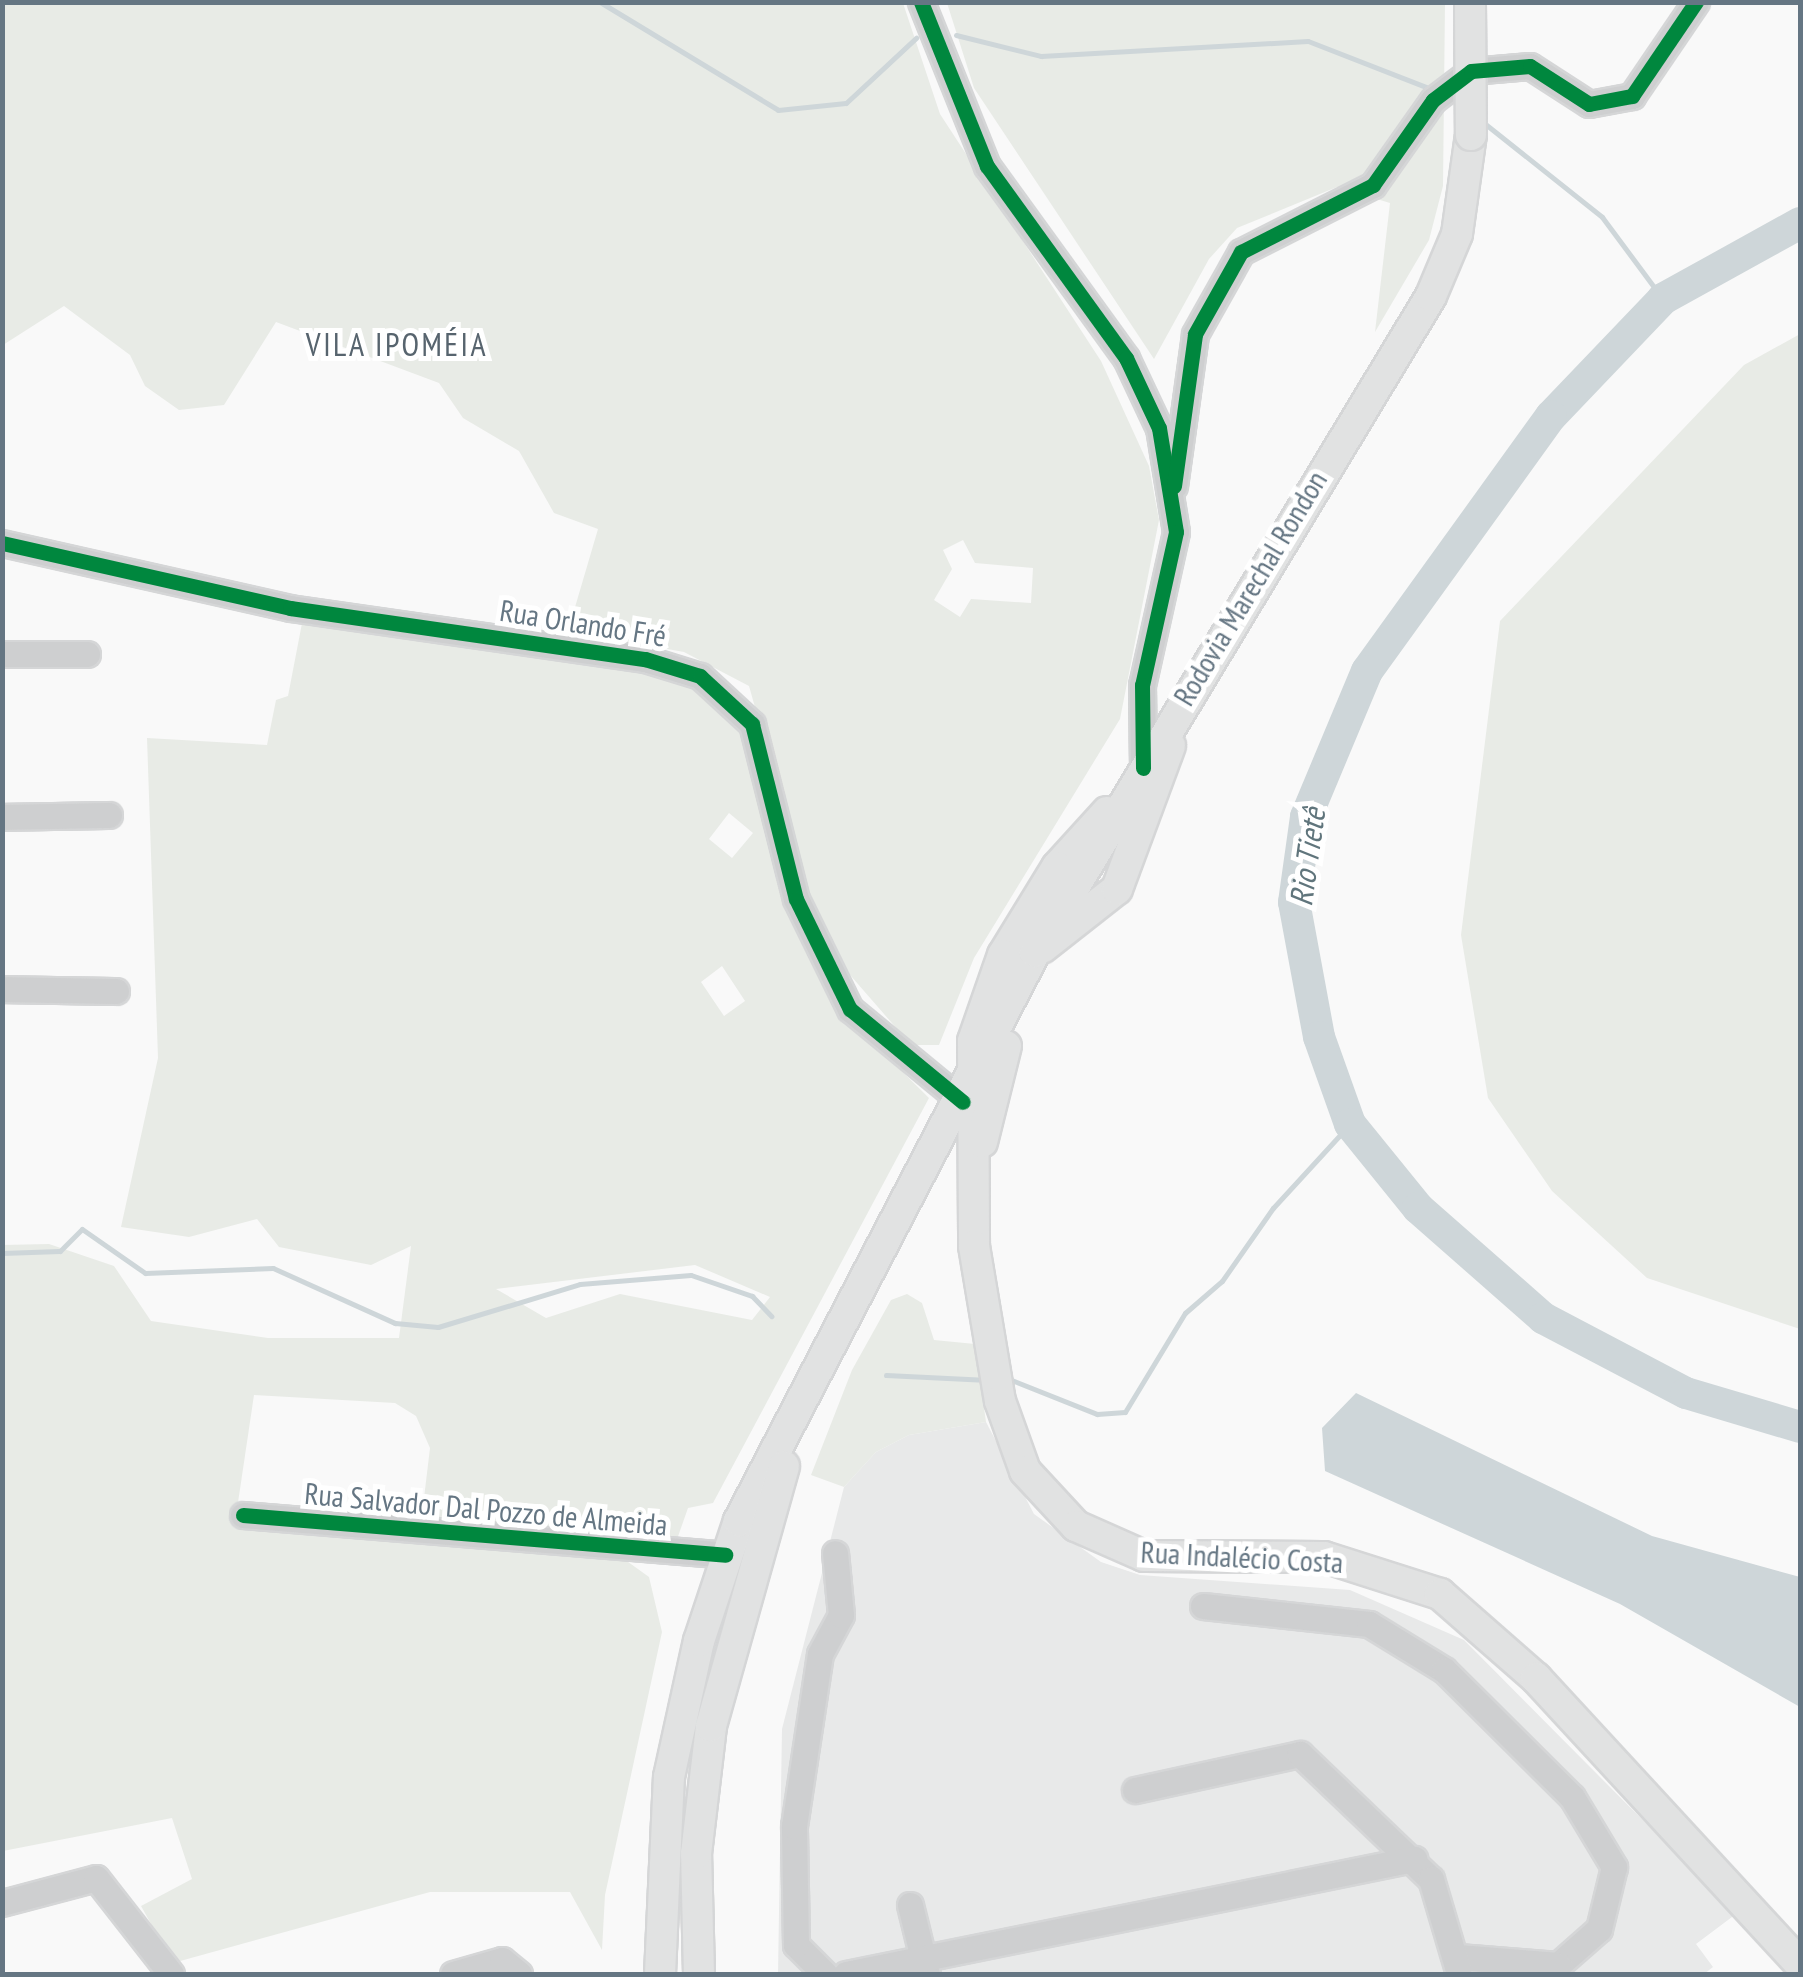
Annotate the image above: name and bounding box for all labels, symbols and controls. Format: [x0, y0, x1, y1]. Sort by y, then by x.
district label: VILA IPOMÉIA [305, 325, 489, 363]
street label: Rodovia Marechal Rondon [1166, 464, 1334, 712]
street label: Rua Orlando Fré [497, 592, 669, 654]
water label: Rio Tietê [1281, 805, 1333, 909]
street label: Rua Salvador Dal Pozzo de Almeida [303, 1475, 669, 1543]
street label: Rua Indalécio Costa [1140, 1534, 1344, 1580]

